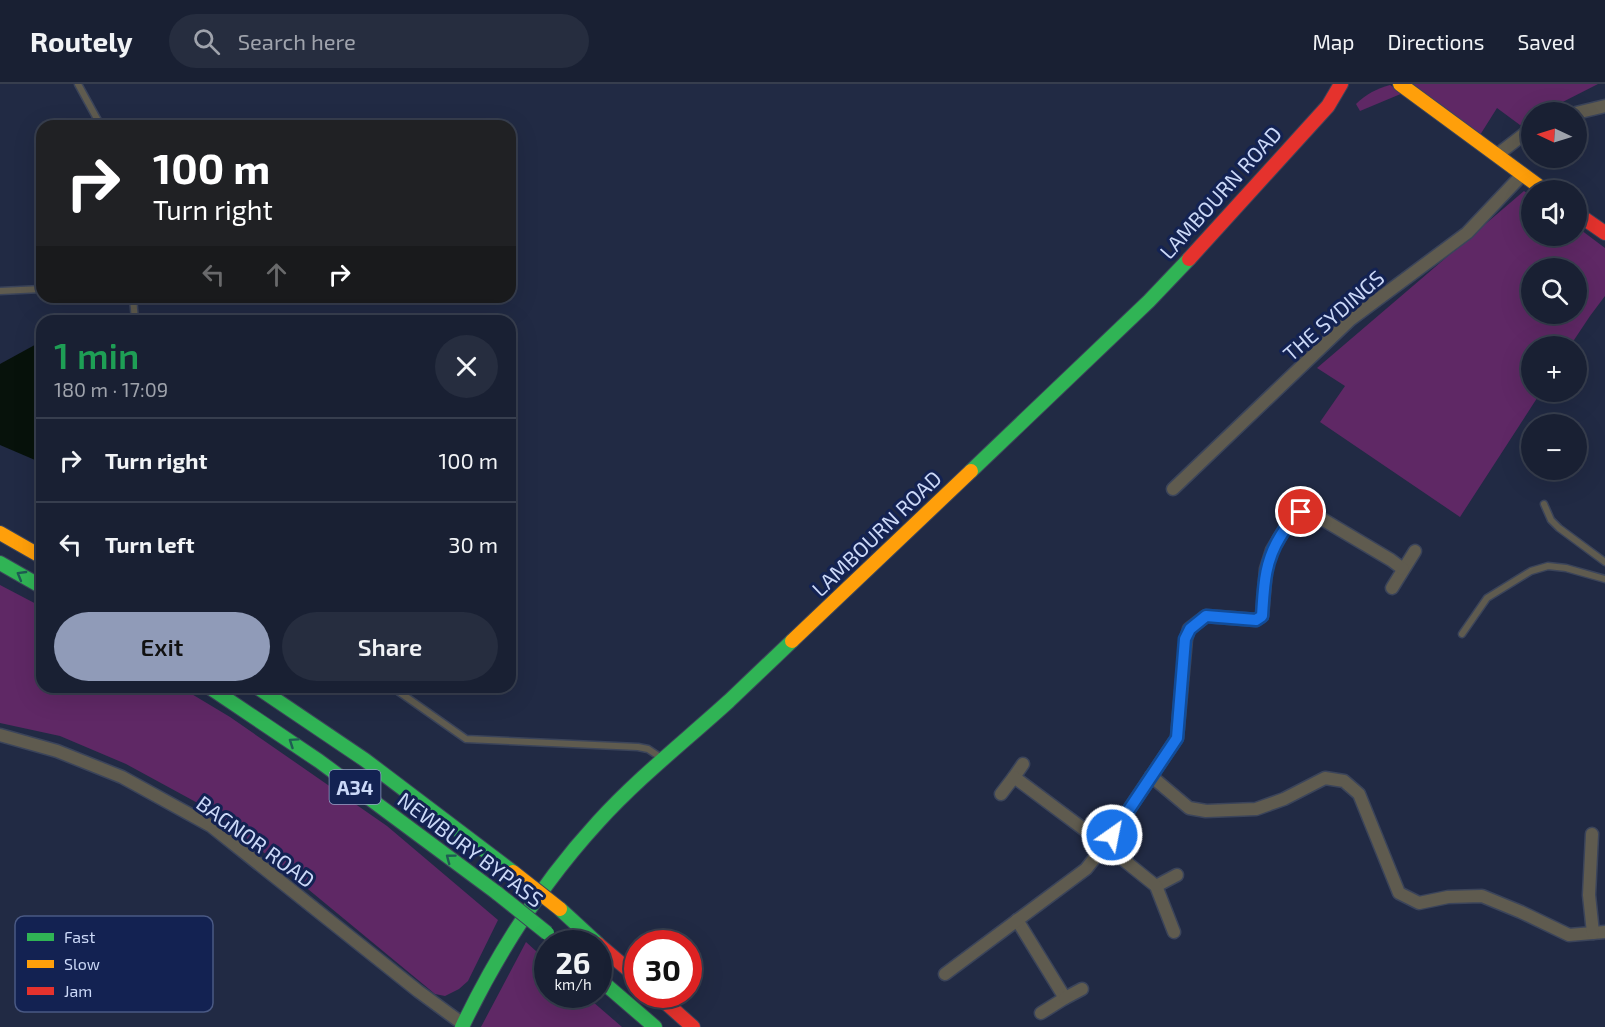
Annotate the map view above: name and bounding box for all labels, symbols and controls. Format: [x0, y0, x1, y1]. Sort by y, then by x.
search box [169, 14, 589, 68]
text: Routely [30, 24, 133, 58]
icon: search [190, 25, 223, 58]
text: Search here [238, 28, 356, 54]
text: Map [1312, 29, 1355, 54]
text: Directions [1388, 29, 1484, 54]
text: Saved [1517, 29, 1575, 54]
north arrow [1521, 102, 1587, 168]
map controls [1521, 102, 1587, 480]
street label: LAMBOURN ROAD [1154, 121, 1286, 263]
text: 100 m [153, 142, 270, 192]
icon: right [54, 144, 132, 222]
button: sound [1521, 180, 1587, 246]
text: Turn right [153, 193, 273, 225]
icon: left [197, 258, 230, 291]
icon: ahead [260, 258, 293, 291]
icon: right [323, 258, 356, 291]
button: search [1521, 258, 1587, 324]
street label: THE SYDINGS [1277, 264, 1389, 366]
text: 1 min [54, 333, 139, 376]
button: close [435, 335, 498, 398]
button: + [1521, 336, 1587, 402]
text: 180 m · 17:09 [54, 377, 168, 401]
button: − [1521, 414, 1587, 480]
icon: right [54, 444, 87, 477]
text: Turn right [105, 447, 207, 473]
text: 100 m [439, 447, 498, 473]
street label: LAMBOURN ROAD [806, 465, 946, 601]
pin [1275, 486, 1326, 537]
icon: arrive [1284, 495, 1317, 528]
icon: left [54, 528, 87, 561]
text: Turn left [105, 531, 194, 557]
text: 30 m [448, 531, 498, 557]
one-way arrow [17, 570, 27, 582]
button: Exit [54, 612, 270, 681]
button: Share [282, 612, 498, 681]
one-way arrow [289, 738, 299, 750]
road number: A34 [330, 770, 380, 804]
street label: NEWBURY BYPASS [393, 786, 549, 912]
street label: BAGNOR ROAD [192, 790, 320, 892]
position arrow [1080, 803, 1144, 867]
one-way arrow [446, 854, 457, 865]
legend [15, 916, 213, 1012]
text: Fast [64, 927, 95, 946]
speed limit sign: 30 [624, 930, 702, 1008]
text: 26 [555, 944, 591, 980]
text: Slow [64, 954, 100, 973]
text: km/h [554, 975, 592, 993]
text: Jam [64, 981, 92, 1000]

